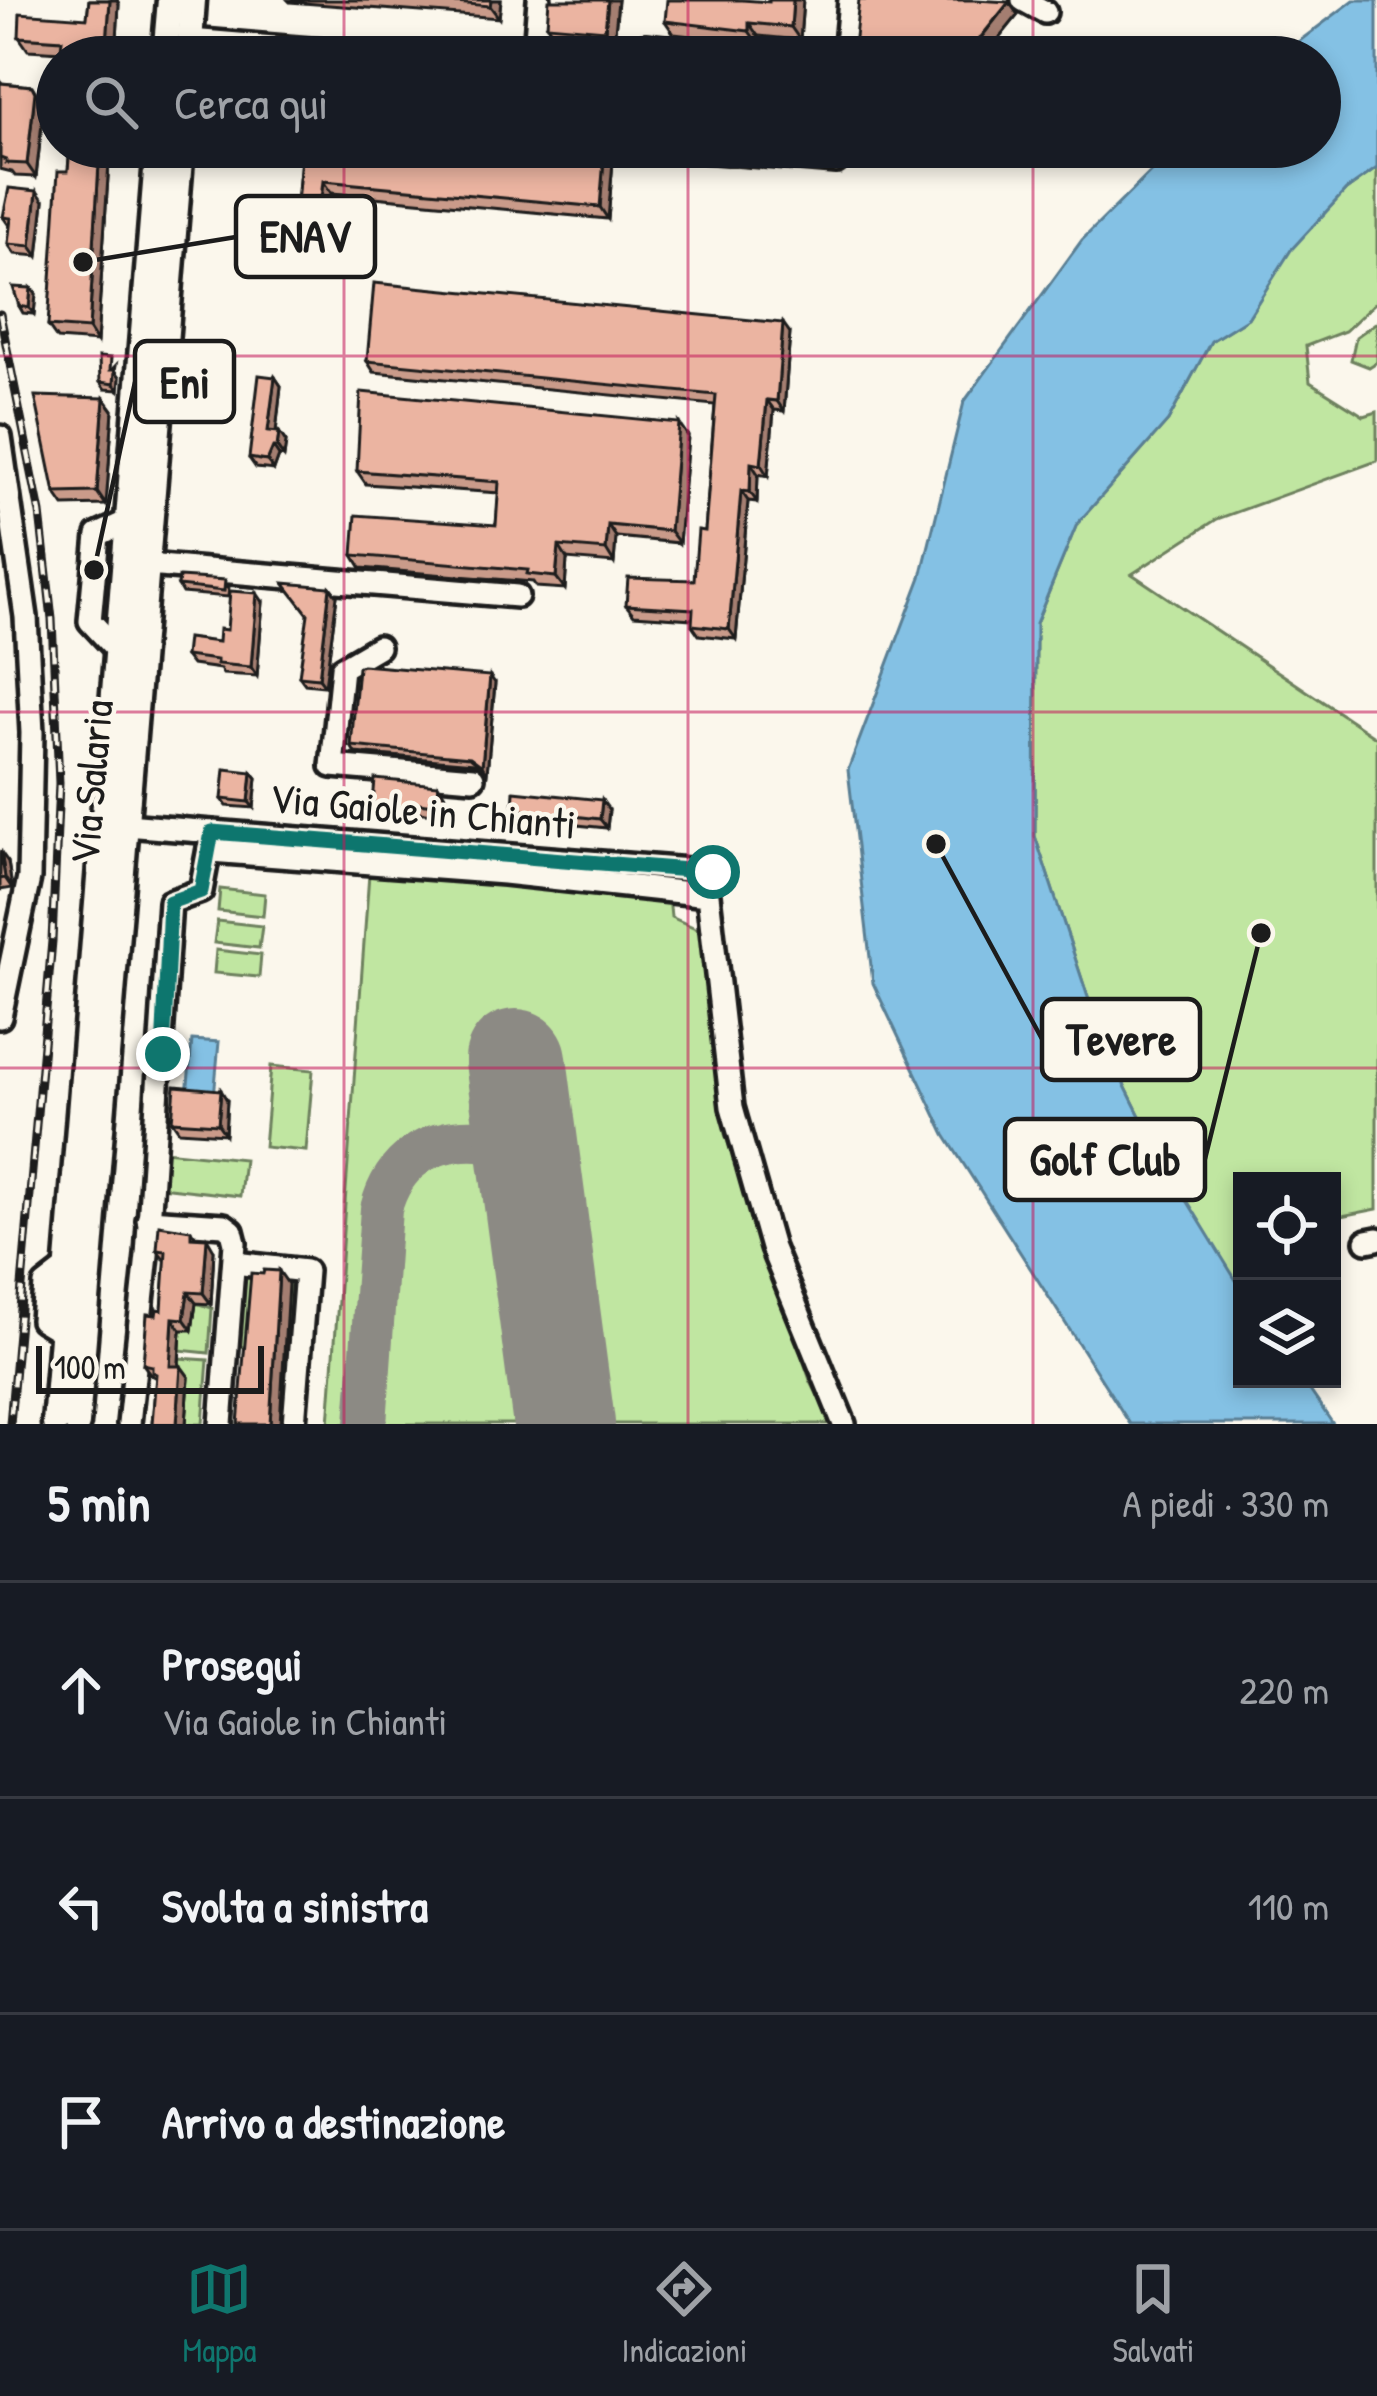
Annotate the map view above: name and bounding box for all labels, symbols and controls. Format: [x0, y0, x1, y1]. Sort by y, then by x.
search box [36, 36, 1341, 168]
icon: search [78, 69, 144, 135]
text: Cerca qui [174, 72, 328, 133]
callout: ENAV [236, 196, 375, 277]
text: ENAV [259, 205, 351, 266]
callout: Eni [135, 341, 234, 422]
text: Eni [160, 351, 210, 412]
street label: Via Salaria [54, 698, 126, 866]
street label: Via Gaiole in Chianti [268, 768, 578, 852]
route start [686, 845, 740, 899]
callout: Tevere [1042, 999, 1200, 1080]
text: Tevere [1065, 1008, 1176, 1069]
route end [136, 1027, 190, 1081]
callout: Golf Club [1005, 1119, 1205, 1200]
text: Golf Club [1029, 1128, 1181, 1189]
map controls [1233, 1172, 1341, 1388]
button: locate [1233, 1172, 1341, 1280]
button: layers [1233, 1280, 1341, 1388]
scale bar [36, 1340, 264, 1393]
text: 100 m [54, 1345, 126, 1389]
text: 5 min [48, 1468, 150, 1537]
text: A piedi · 330 m [1122, 1476, 1329, 1529]
text: Prosegui [162, 1633, 302, 1694]
icon: ahead [48, 1657, 114, 1723]
text: 220 m [1240, 1663, 1329, 1716]
text: Via Gaiole in Chianti [162, 1694, 447, 1747]
icon: left [48, 1873, 114, 1939]
text: Svolta a sinistra [162, 1875, 428, 1936]
text: 110 m [1248, 1879, 1329, 1932]
icon: arrive [48, 2089, 114, 2155]
text: Arrivo a destinazione [162, 2091, 505, 2152]
tab: Mappa [183, 2256, 256, 2372]
tab: Indicazioni [622, 2256, 747, 2372]
tab: Salvati [1113, 2256, 1194, 2372]

